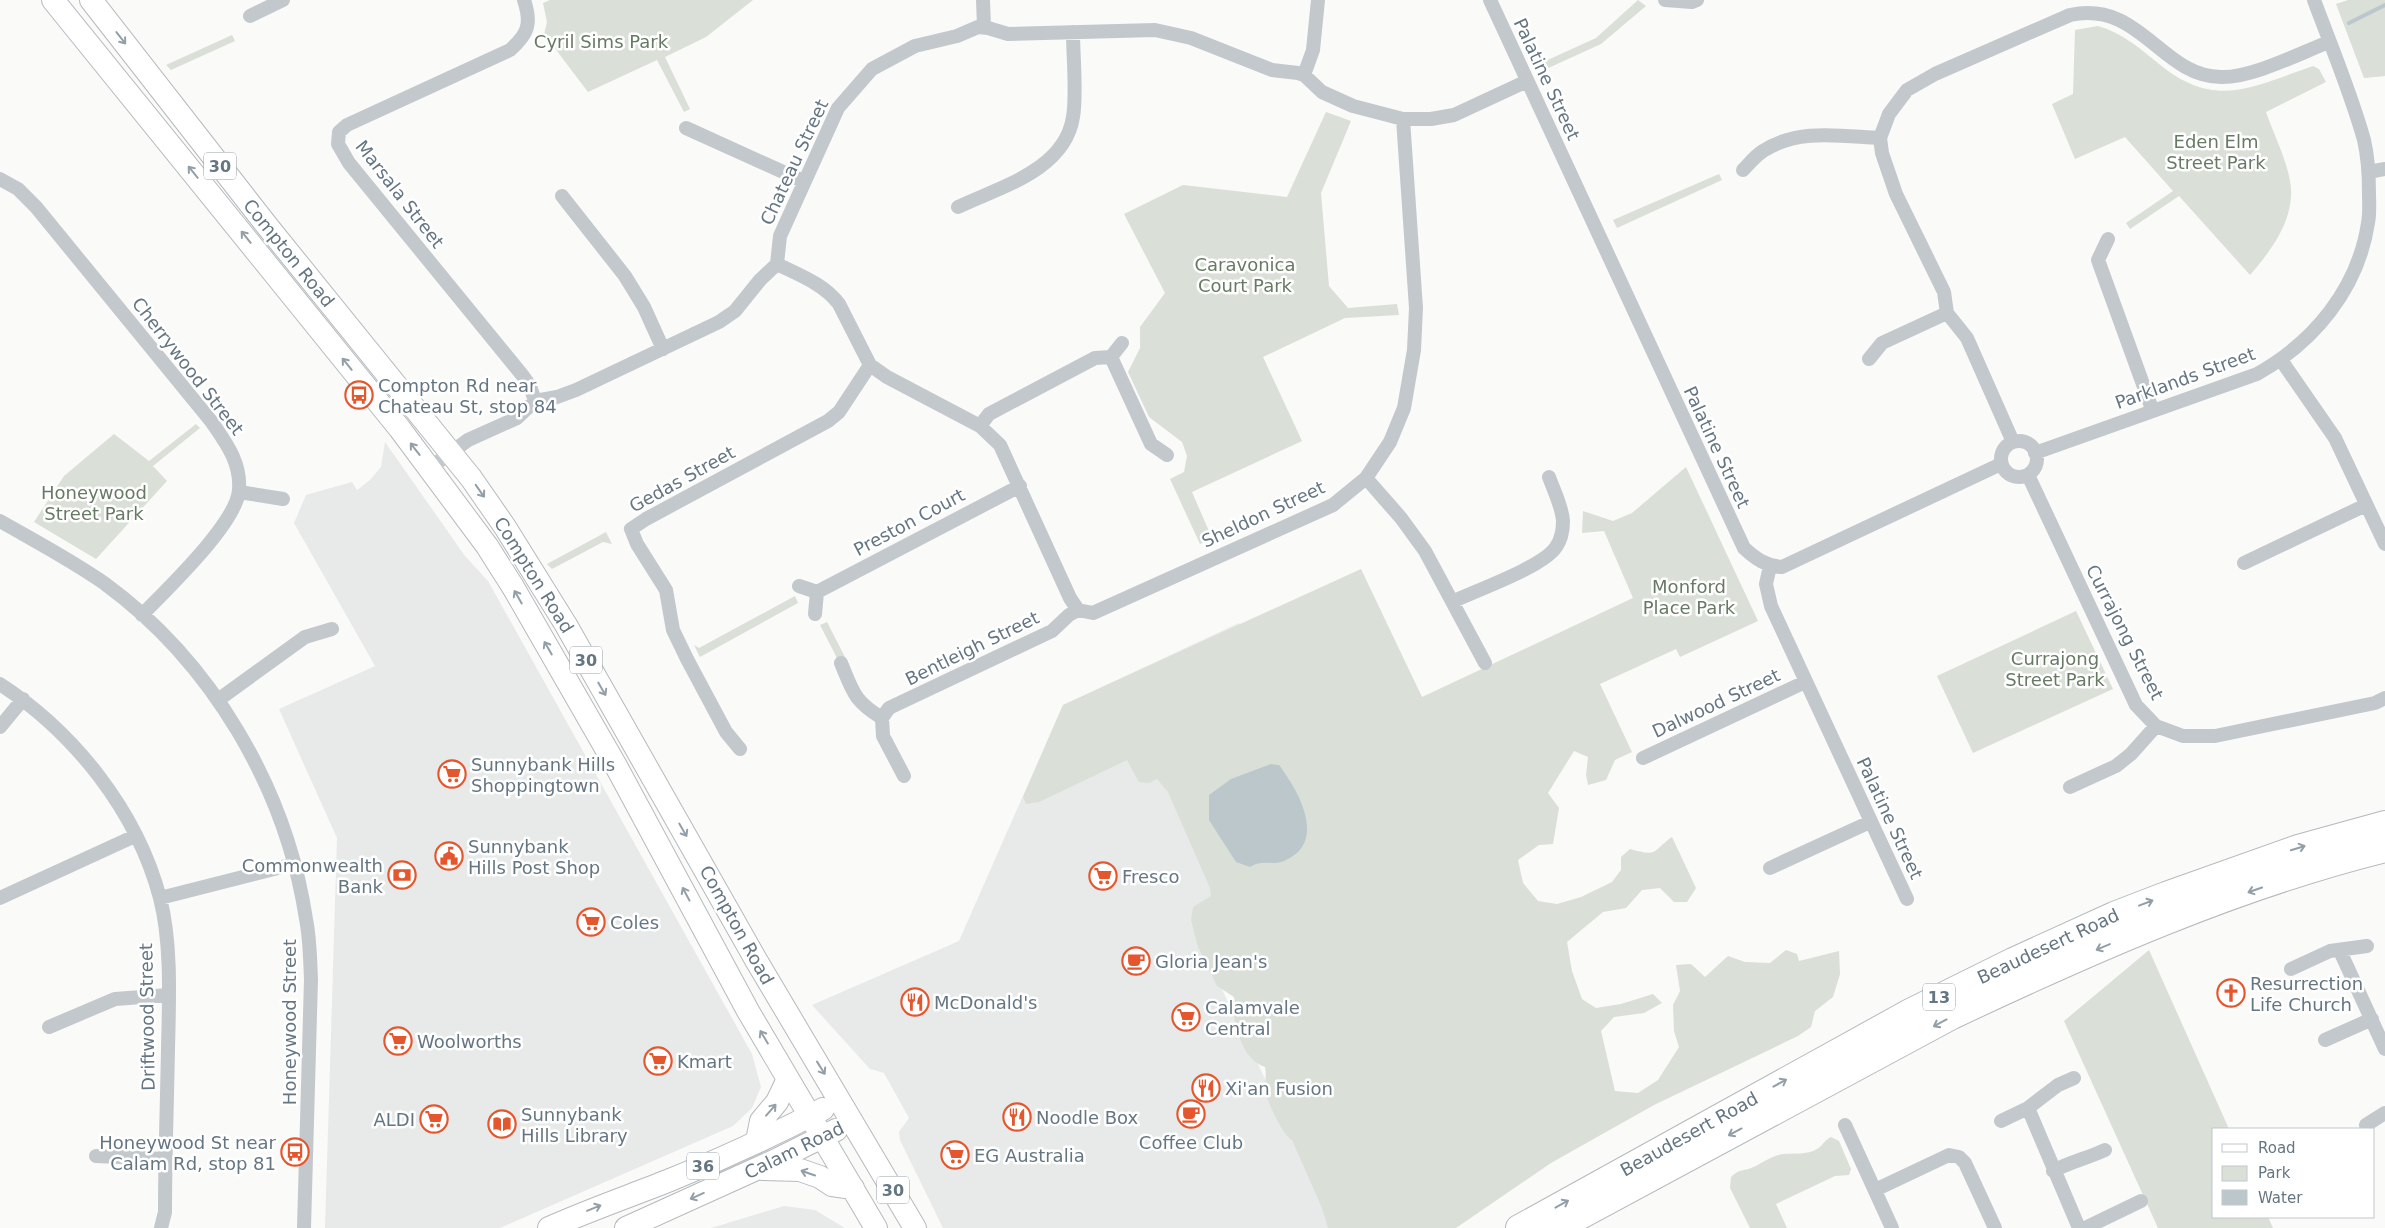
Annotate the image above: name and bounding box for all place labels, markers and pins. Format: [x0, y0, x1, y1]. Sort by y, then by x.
place label: Compton Rd near Chateau St, stop 84 [378, 375, 557, 417]
bus stop icon: Compton Rd near Chateau St, stop 84 [344, 380, 374, 410]
place label: Sunnybank Hills Shoppingtown [471, 754, 615, 796]
supermarket icon: Sunnybank Hills Shoppingtown [437, 759, 467, 789]
place label: Sunnybank Hills Post Shop [468, 836, 600, 878]
public building icon: Sunnybank Hills Post Shop [434, 841, 464, 871]
place label: Commonwealth Bank [242, 855, 384, 897]
bank icon: Commonwealth Bank [387, 860, 417, 890]
supermarket icon: Fresco [1088, 861, 1118, 891]
place label: Fresco [1122, 866, 1179, 887]
supermarket icon: Coles [576, 907, 606, 937]
place label: Coles [610, 912, 659, 933]
cafe icon: Gloria Jean's [1121, 946, 1151, 976]
place label: Gloria Jean's [1155, 951, 1267, 972]
place label: Resurrection Life Church [2250, 973, 2363, 1015]
church icon: Resurrection Life Church [2216, 978, 2246, 1008]
restaurant icon: McDonald's [900, 987, 930, 1017]
place label: McDonald's [934, 992, 1038, 1013]
place label: Calamvale Central [1205, 997, 1300, 1039]
supermarket icon: Calamvale Central [1171, 1002, 1201, 1032]
supermarket icon: Woolworths [383, 1026, 413, 1056]
place label: Woolworths [417, 1031, 522, 1052]
supermarket icon: Kmart [643, 1046, 673, 1076]
place label: Kmart [677, 1051, 732, 1072]
restaurant icon: Xi'an Fusion [1191, 1073, 1221, 1103]
place label: Xi'an Fusion [1225, 1078, 1333, 1099]
cafe icon: Coffee Club [1176, 1099, 1206, 1129]
restaurant icon: Noodle Box [1002, 1102, 1032, 1132]
supermarket icon: ALDI [419, 1104, 449, 1134]
place label: Sunnybank Hills Library [521, 1104, 628, 1146]
place label: Noodle Box [1036, 1107, 1139, 1128]
place label: ALDI [373, 1109, 415, 1130]
library icon: Sunnybank Hills Library [487, 1109, 517, 1139]
place label: Honeywood St near Calam Rd, stop 81 [99, 1132, 277, 1174]
place label: Coffee Club [1139, 1132, 1243, 1153]
bus stop icon: Honeywood St near Calam Rd, stop 81 [280, 1137, 310, 1167]
supermarket icon: EG Australia [940, 1140, 970, 1170]
place label: EG Australia [974, 1145, 1085, 1166]

